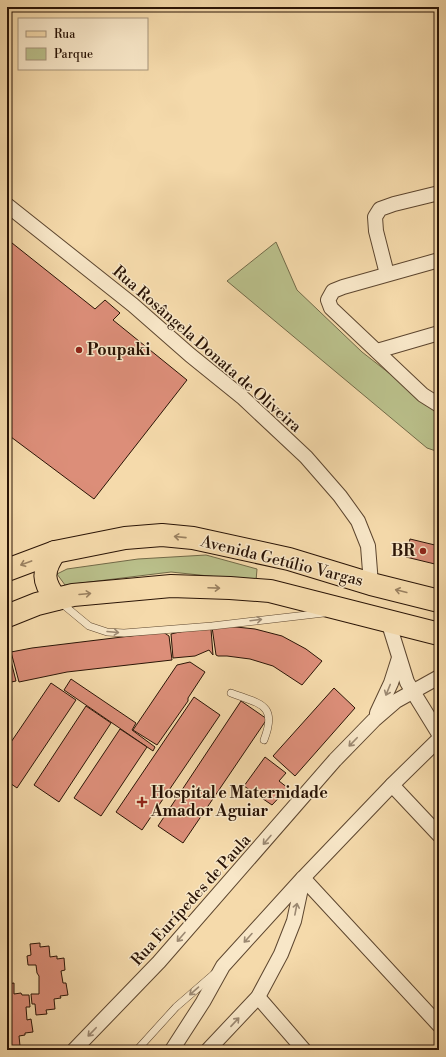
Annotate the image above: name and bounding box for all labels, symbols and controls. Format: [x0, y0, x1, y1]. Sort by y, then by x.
legend [18, 18, 148, 70]
text: Rua [54, 27, 76, 42]
text: Parque [54, 47, 93, 62]
street label: Rua Rosângela Donata de Oliveira [108, 261, 306, 437]
place label: Poupaki [87, 340, 150, 360]
marker: Poupaki [74, 345, 84, 355]
street label: Avenida Getúlio Vargas [198, 531, 365, 591]
one-way arrow [174, 533, 187, 540]
place label: BR [391, 541, 416, 561]
marker: BR [418, 546, 428, 556]
one-way arrow [20, 559, 32, 567]
one-way arrow [207, 584, 220, 591]
one-way arrow [395, 587, 408, 595]
one-way arrow [78, 590, 91, 598]
one-way arrow [249, 616, 262, 624]
one-way arrow [106, 629, 119, 636]
one-way arrow [384, 683, 392, 695]
one-way arrow [348, 737, 357, 747]
place label: Hospital e Maternidade Amador Aguiar [150, 783, 328, 821]
marker: Hospital e Maternidade Amador Aguiar [136, 796, 148, 808]
street label: Rua Eurípedes de Paula [127, 830, 256, 970]
one-way arrow [263, 834, 272, 844]
one-way arrow [293, 903, 301, 916]
one-way arrow [177, 932, 186, 943]
one-way arrow [243, 933, 253, 943]
one-way arrow [188, 987, 199, 996]
one-way arrow [230, 1017, 239, 1027]
one-way arrow [87, 1027, 97, 1037]

